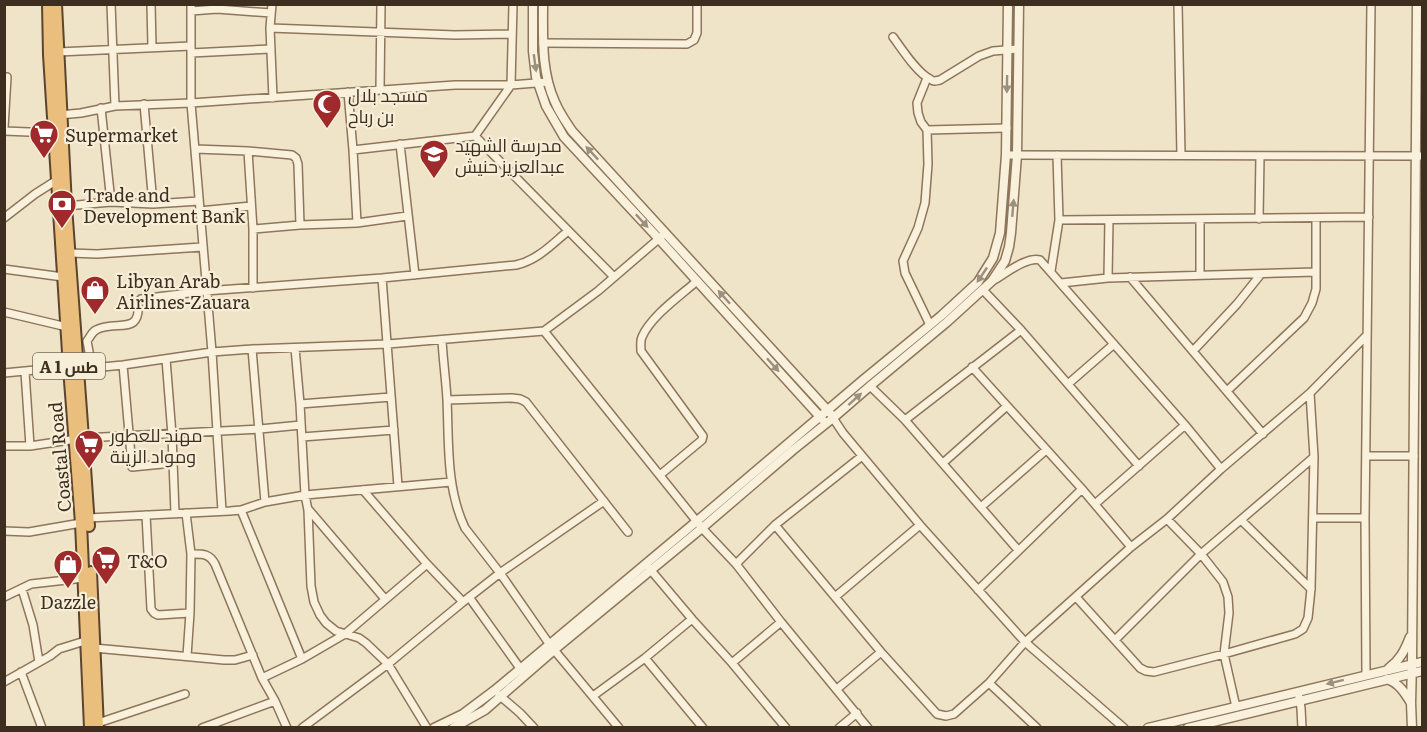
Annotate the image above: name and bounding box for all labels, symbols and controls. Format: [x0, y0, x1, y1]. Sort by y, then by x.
one-way arrow [530, 53, 539, 72]
one-way arrow [1002, 74, 1012, 93]
place label: مسجد بلال بن رباح [348, 81, 428, 129]
mosque icon: مسجد بلال بن رباح [311, 88, 343, 130]
supermarket icon: Supermarket [28, 118, 60, 160]
place label: Supermarket [65, 121, 179, 148]
place label: مدرسة الشهيد عبدالعزيز حنيش [455, 131, 565, 179]
school or university icon: مدرسة الشهيد عبدالعزيز حنيش [418, 138, 450, 180]
one-way arrow [586, 146, 599, 161]
place label: Trade and Development Bank [83, 181, 246, 229]
bank icon: Trade and Development Bank [46, 188, 78, 230]
one-way arrow [1008, 199, 1018, 218]
one-way arrow [635, 213, 649, 228]
one-way arrow [977, 266, 988, 283]
place label: Libyan Arab Airlines-Zauara [116, 267, 251, 315]
shop icon: Libyan Arab Airlines-Zauara [79, 274, 111, 316]
one-way arrow [717, 289, 731, 304]
road number: A 1 طس [33, 353, 105, 379]
one-way arrow [766, 357, 779, 372]
one-way arrow [847, 393, 862, 406]
street label: Coastal Road [41, 401, 77, 513]
place label: مهند للعطور ومواد الزينة [109, 421, 203, 469]
supermarket icon: مهند للعطور ومواد الزينة [73, 428, 105, 470]
supermarket icon: T&O [90, 544, 122, 586]
place label: T&O [127, 547, 168, 574]
shop icon: Dazzle [52, 548, 84, 590]
place label: Dazzle [40, 588, 96, 615]
one-way arrow [1326, 678, 1344, 688]

